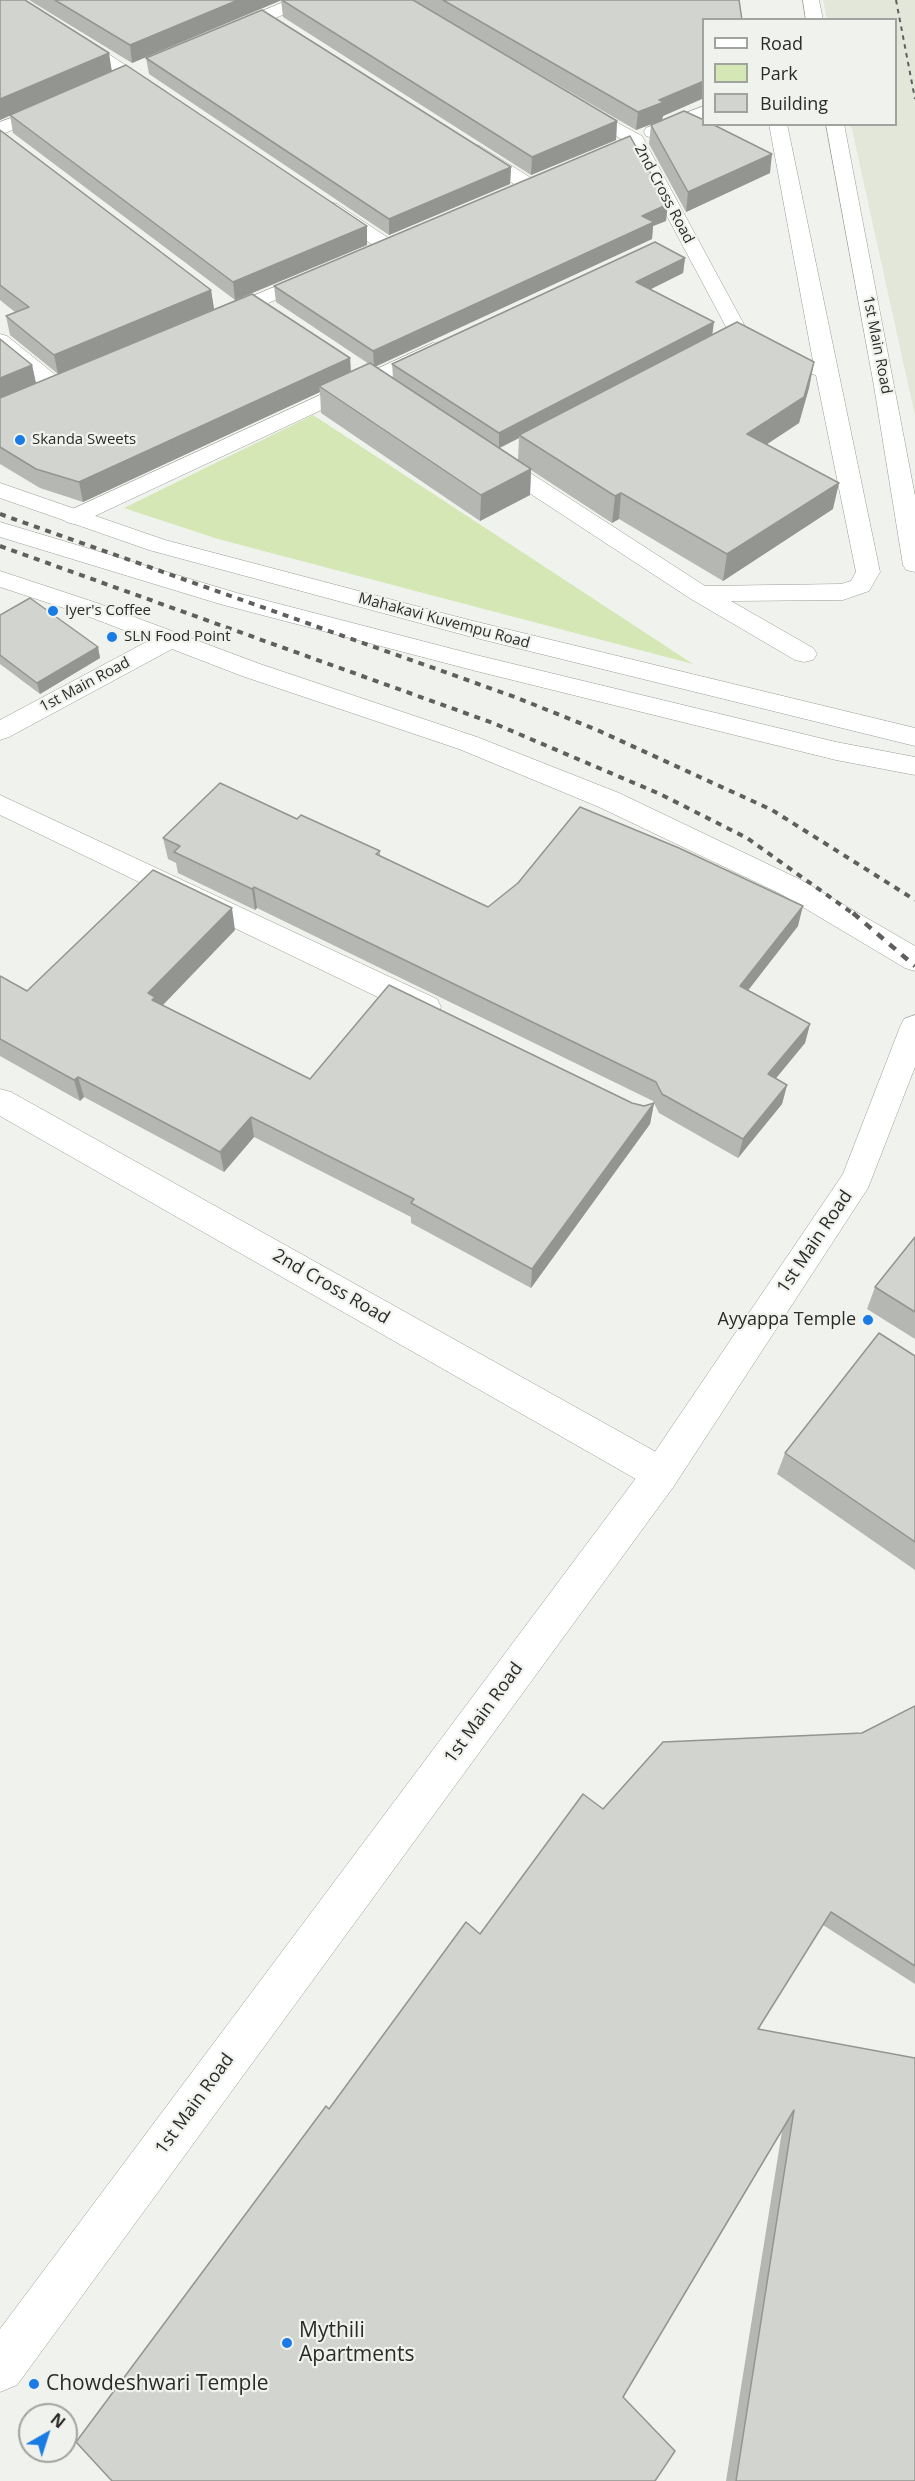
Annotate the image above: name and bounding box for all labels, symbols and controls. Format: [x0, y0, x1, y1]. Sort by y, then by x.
legend [702, 18, 897, 126]
text: Road [760, 31, 803, 55]
text: Park [760, 61, 798, 85]
text: Building [760, 91, 828, 115]
street label: 2nd Cross Road [630, 141, 698, 247]
street label: 1st Main Road [859, 294, 895, 396]
place label: Skanda Sweets [32, 431, 136, 449]
marker: Skanda Sweets [13, 433, 27, 447]
street label: Mahakavi Kuvempu Road [356, 589, 532, 653]
place label: Iyer's Coffee [65, 602, 151, 620]
marker: Iyer's Coffee [46, 604, 60, 618]
place label: SLN Food Point [124, 628, 230, 646]
marker: SLN Food Point [105, 630, 119, 644]
street label: 1st Main Road [37, 654, 133, 716]
street label: 1st Main Road [773, 1186, 857, 1298]
street label: 2nd Cross Road [269, 1245, 393, 1329]
place label: Ayyappa Temple [718, 1309, 856, 1331]
marker: Ayyappa Temple [861, 1313, 875, 1327]
street label: 1st Main Road [440, 1658, 528, 1768]
street label: 1st Main Road [151, 2049, 239, 2159]
place label: Mythili Apartments [299, 2318, 414, 2368]
marker: Mythili Apartments [280, 2336, 294, 2350]
place label: Chowdeshwari Temple [46, 2371, 269, 2397]
marker: Chowdeshwari Temple [27, 2377, 41, 2391]
north arrow [18, 2403, 78, 2463]
text: N [46, 2408, 70, 2433]

